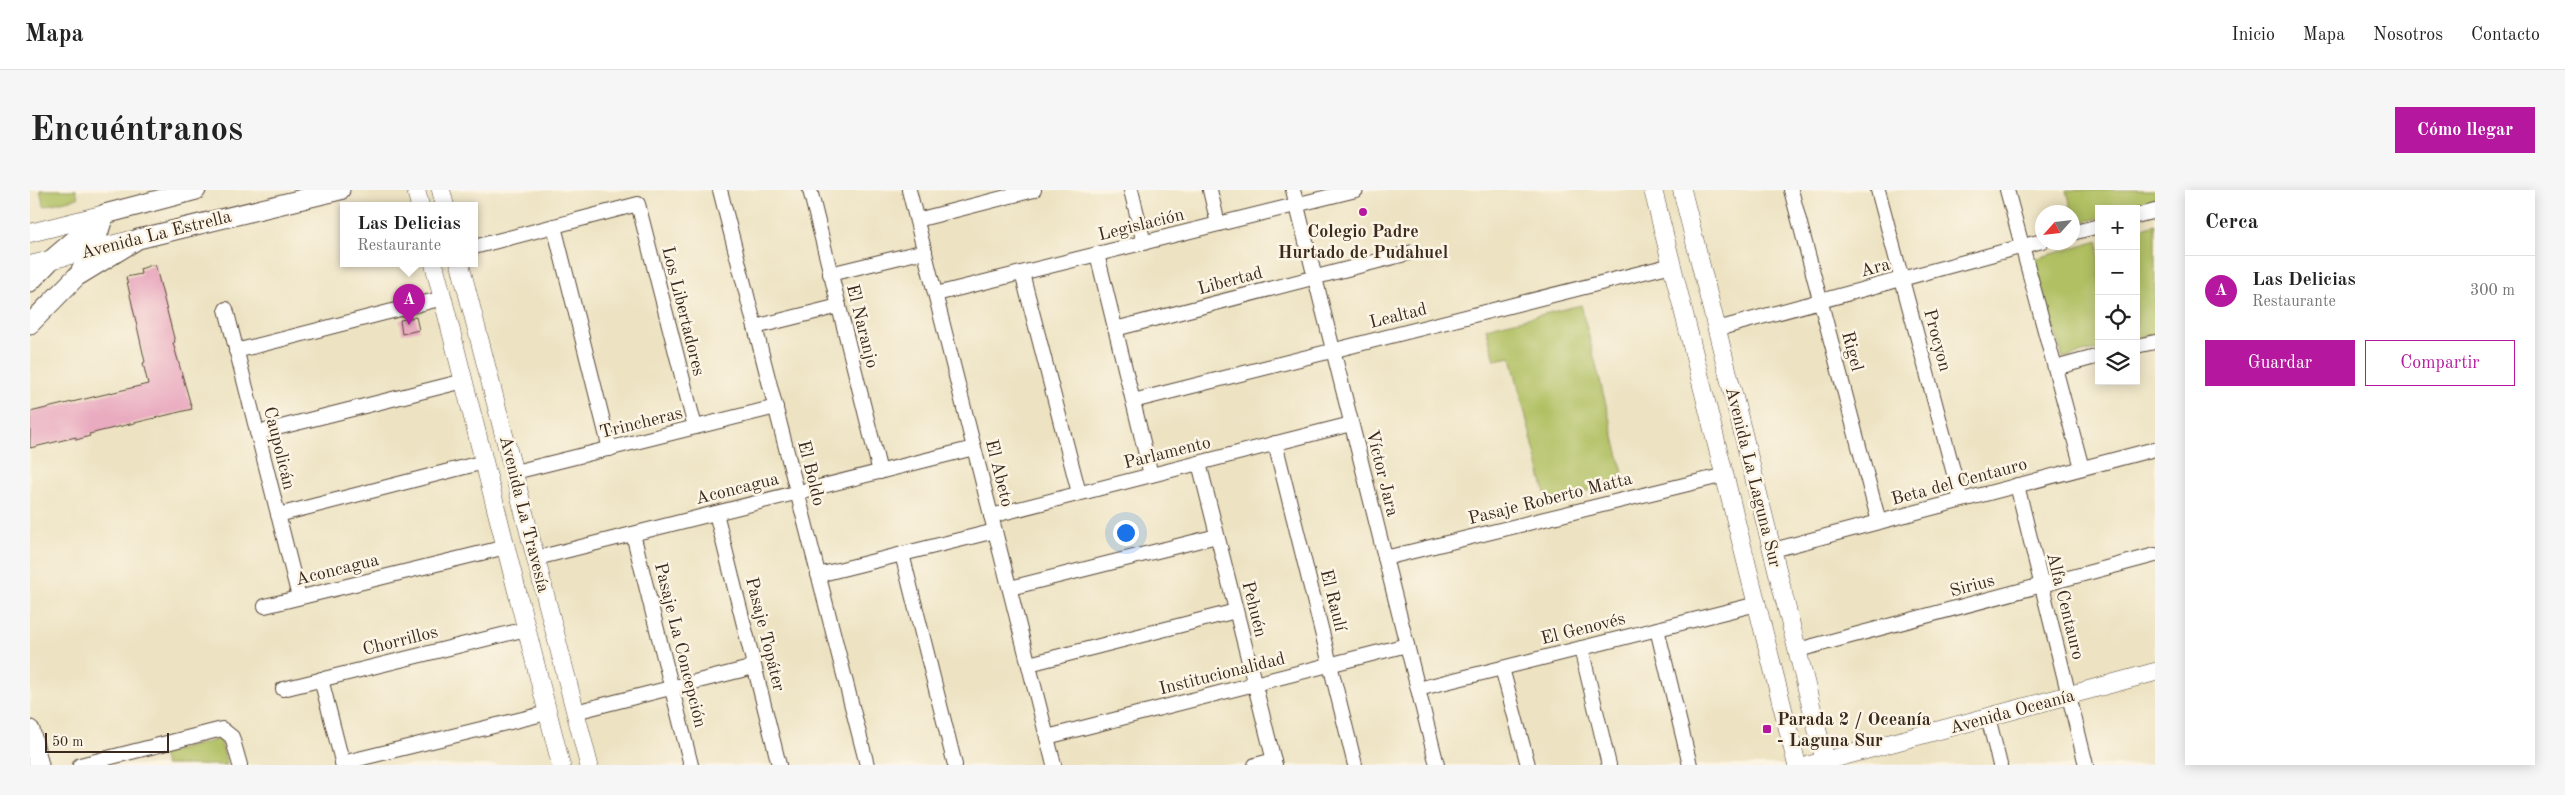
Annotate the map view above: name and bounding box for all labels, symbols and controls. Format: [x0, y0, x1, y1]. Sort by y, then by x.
text: Mapa [25, 23, 84, 47]
text: Inicio [2232, 26, 2275, 44]
text: Mapa [2303, 26, 2345, 44]
text: Nosotros [2373, 26, 2443, 44]
text: Contacto [2471, 26, 2540, 44]
button: Cómo llegar [2395, 107, 2535, 153]
text: Encuéntranos [30, 113, 243, 148]
popup [340, 202, 478, 267]
north arrow [2035, 205, 2080, 250]
map controls [2095, 205, 2140, 385]
button: + [2095, 205, 2140, 250]
street label: Legislación [1096, 206, 1186, 244]
marker: Colegio Padre Hurtado de Pudahuel [1357, 206, 1369, 218]
street label: Avenida La Estrella [79, 208, 233, 262]
text: Cerca [2205, 212, 2258, 233]
text: Las Delicias [357, 215, 461, 234]
place label: Colegio Padre Hurtado de Pudahuel [1278, 223, 1449, 262]
text: Restaurante [357, 238, 441, 254]
street label: Los Libertadores [658, 245, 708, 378]
button: − [2095, 250, 2140, 295]
street label: Ara [1858, 255, 1892, 281]
street label: Libertad [1196, 264, 1265, 298]
text: Las Delicias [2252, 271, 2356, 290]
street label: El Naranjo [843, 282, 881, 370]
text: A [2215, 283, 2227, 299]
text: 300 m [2470, 283, 2515, 299]
pin: A [393, 284, 425, 325]
text: Restaurante [2252, 294, 2336, 310]
button: locate [2095, 295, 2140, 340]
street label: Lealtad [1368, 300, 1429, 332]
street label: Procyon [1920, 307, 1954, 374]
street label: Rigel [1838, 329, 1866, 373]
button: layers [2095, 340, 2140, 385]
button: Guardar [2205, 340, 2355, 386]
button: Compartir [2365, 340, 2515, 386]
street label: Avenida La Laguna Sur [1722, 385, 1784, 570]
street label: Trincheras [598, 404, 685, 442]
street label: Caupolicán [260, 405, 298, 492]
street label: Víctor Jara [1363, 428, 1401, 518]
street label: Parlamento [1122, 433, 1213, 472]
street label: Avenida La Travesía [496, 434, 552, 594]
street label: El Abeto [982, 438, 1016, 509]
street label: El Boldo [794, 439, 828, 508]
street label: Beta del Centauro [1889, 455, 2029, 509]
street label: Aconcagua [694, 470, 781, 508]
street label: Pasaje Roberto Matta [1466, 470, 1634, 528]
your location [1113, 520, 1139, 546]
street label: Aconcagua [294, 551, 381, 589]
street label: Alfa Centauro [2043, 551, 2087, 662]
street label: Pasaje La Concepción [651, 561, 709, 730]
street label: El Raulí [1317, 567, 1349, 633]
street label: Sirius [1948, 571, 1997, 601]
street label: Pasaje Topáter [742, 575, 788, 694]
street label: Pehuén [1238, 579, 1270, 639]
street label: El Genovés [1539, 610, 1627, 648]
street label: Chorrillos [361, 623, 440, 659]
street label: Institucionalidad [1157, 650, 1287, 698]
street label: Avenida Oceanía [1948, 687, 2077, 737]
place label: Parada 2 / Oceanía - Laguna Sur [1777, 711, 1931, 750]
marker: Parada 2 / Oceanía - Laguna Sur [1761, 723, 1773, 735]
scale bar [45, 730, 169, 753]
text: 50 m [52, 735, 83, 749]

